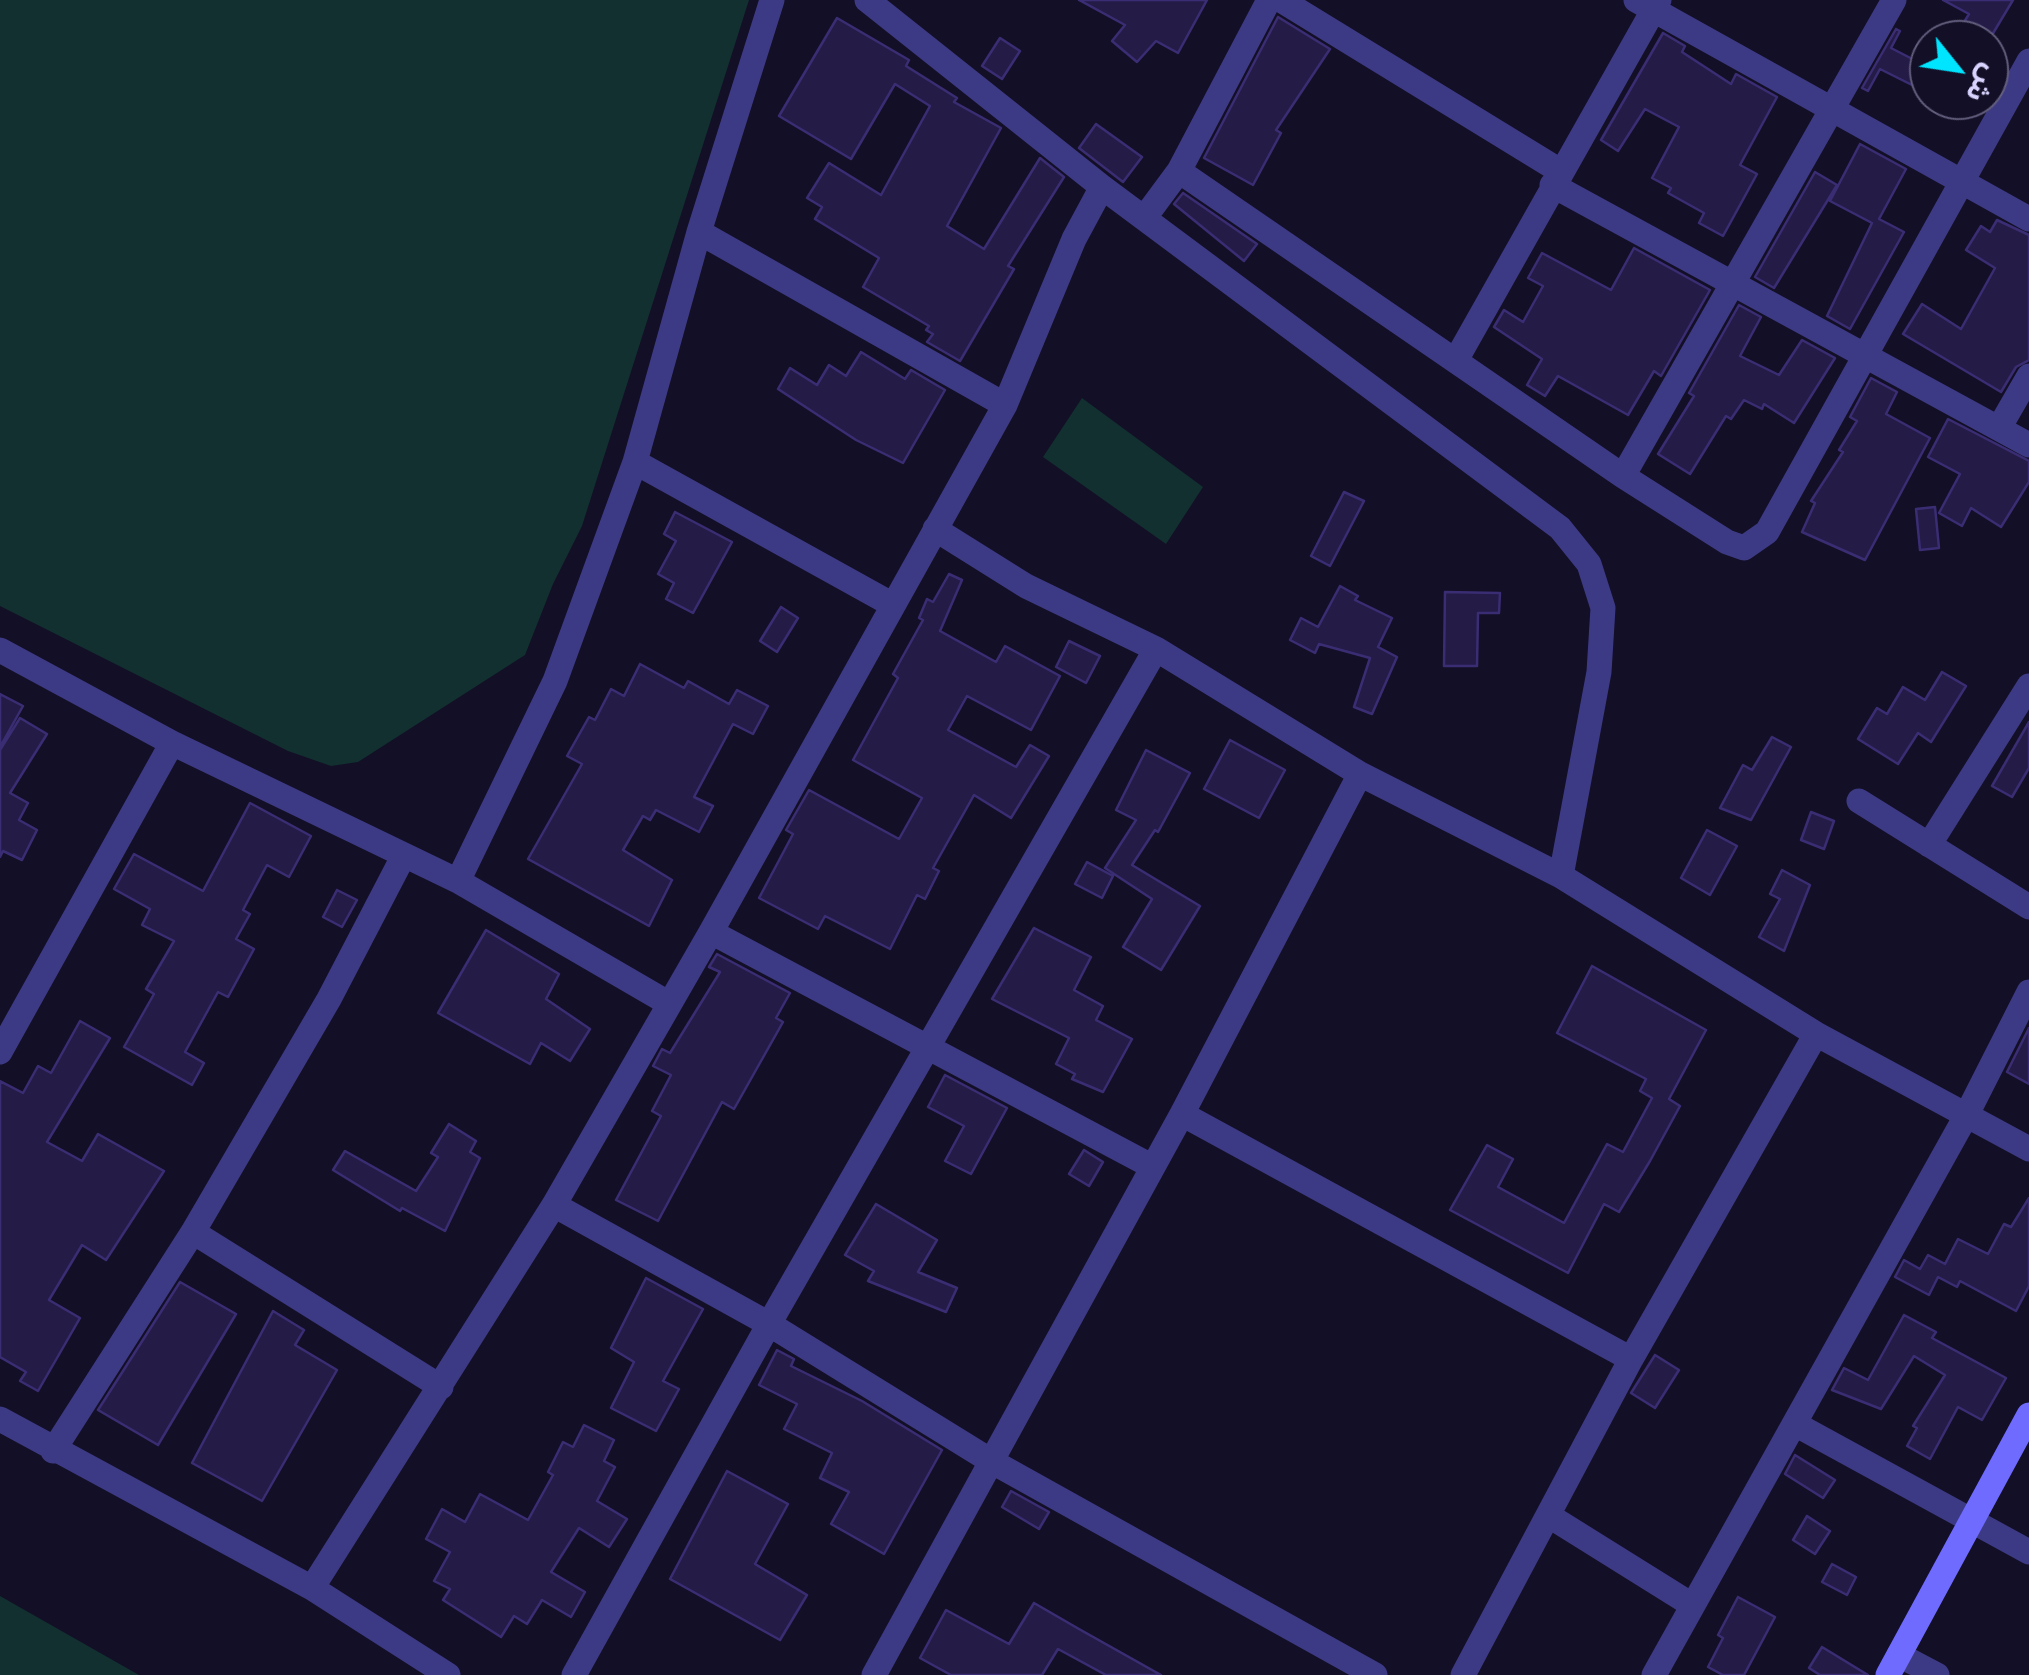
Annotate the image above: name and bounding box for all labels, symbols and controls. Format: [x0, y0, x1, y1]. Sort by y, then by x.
north arrow [1909, 20, 2009, 120]
text: ش [1959, 59, 2008, 109]

